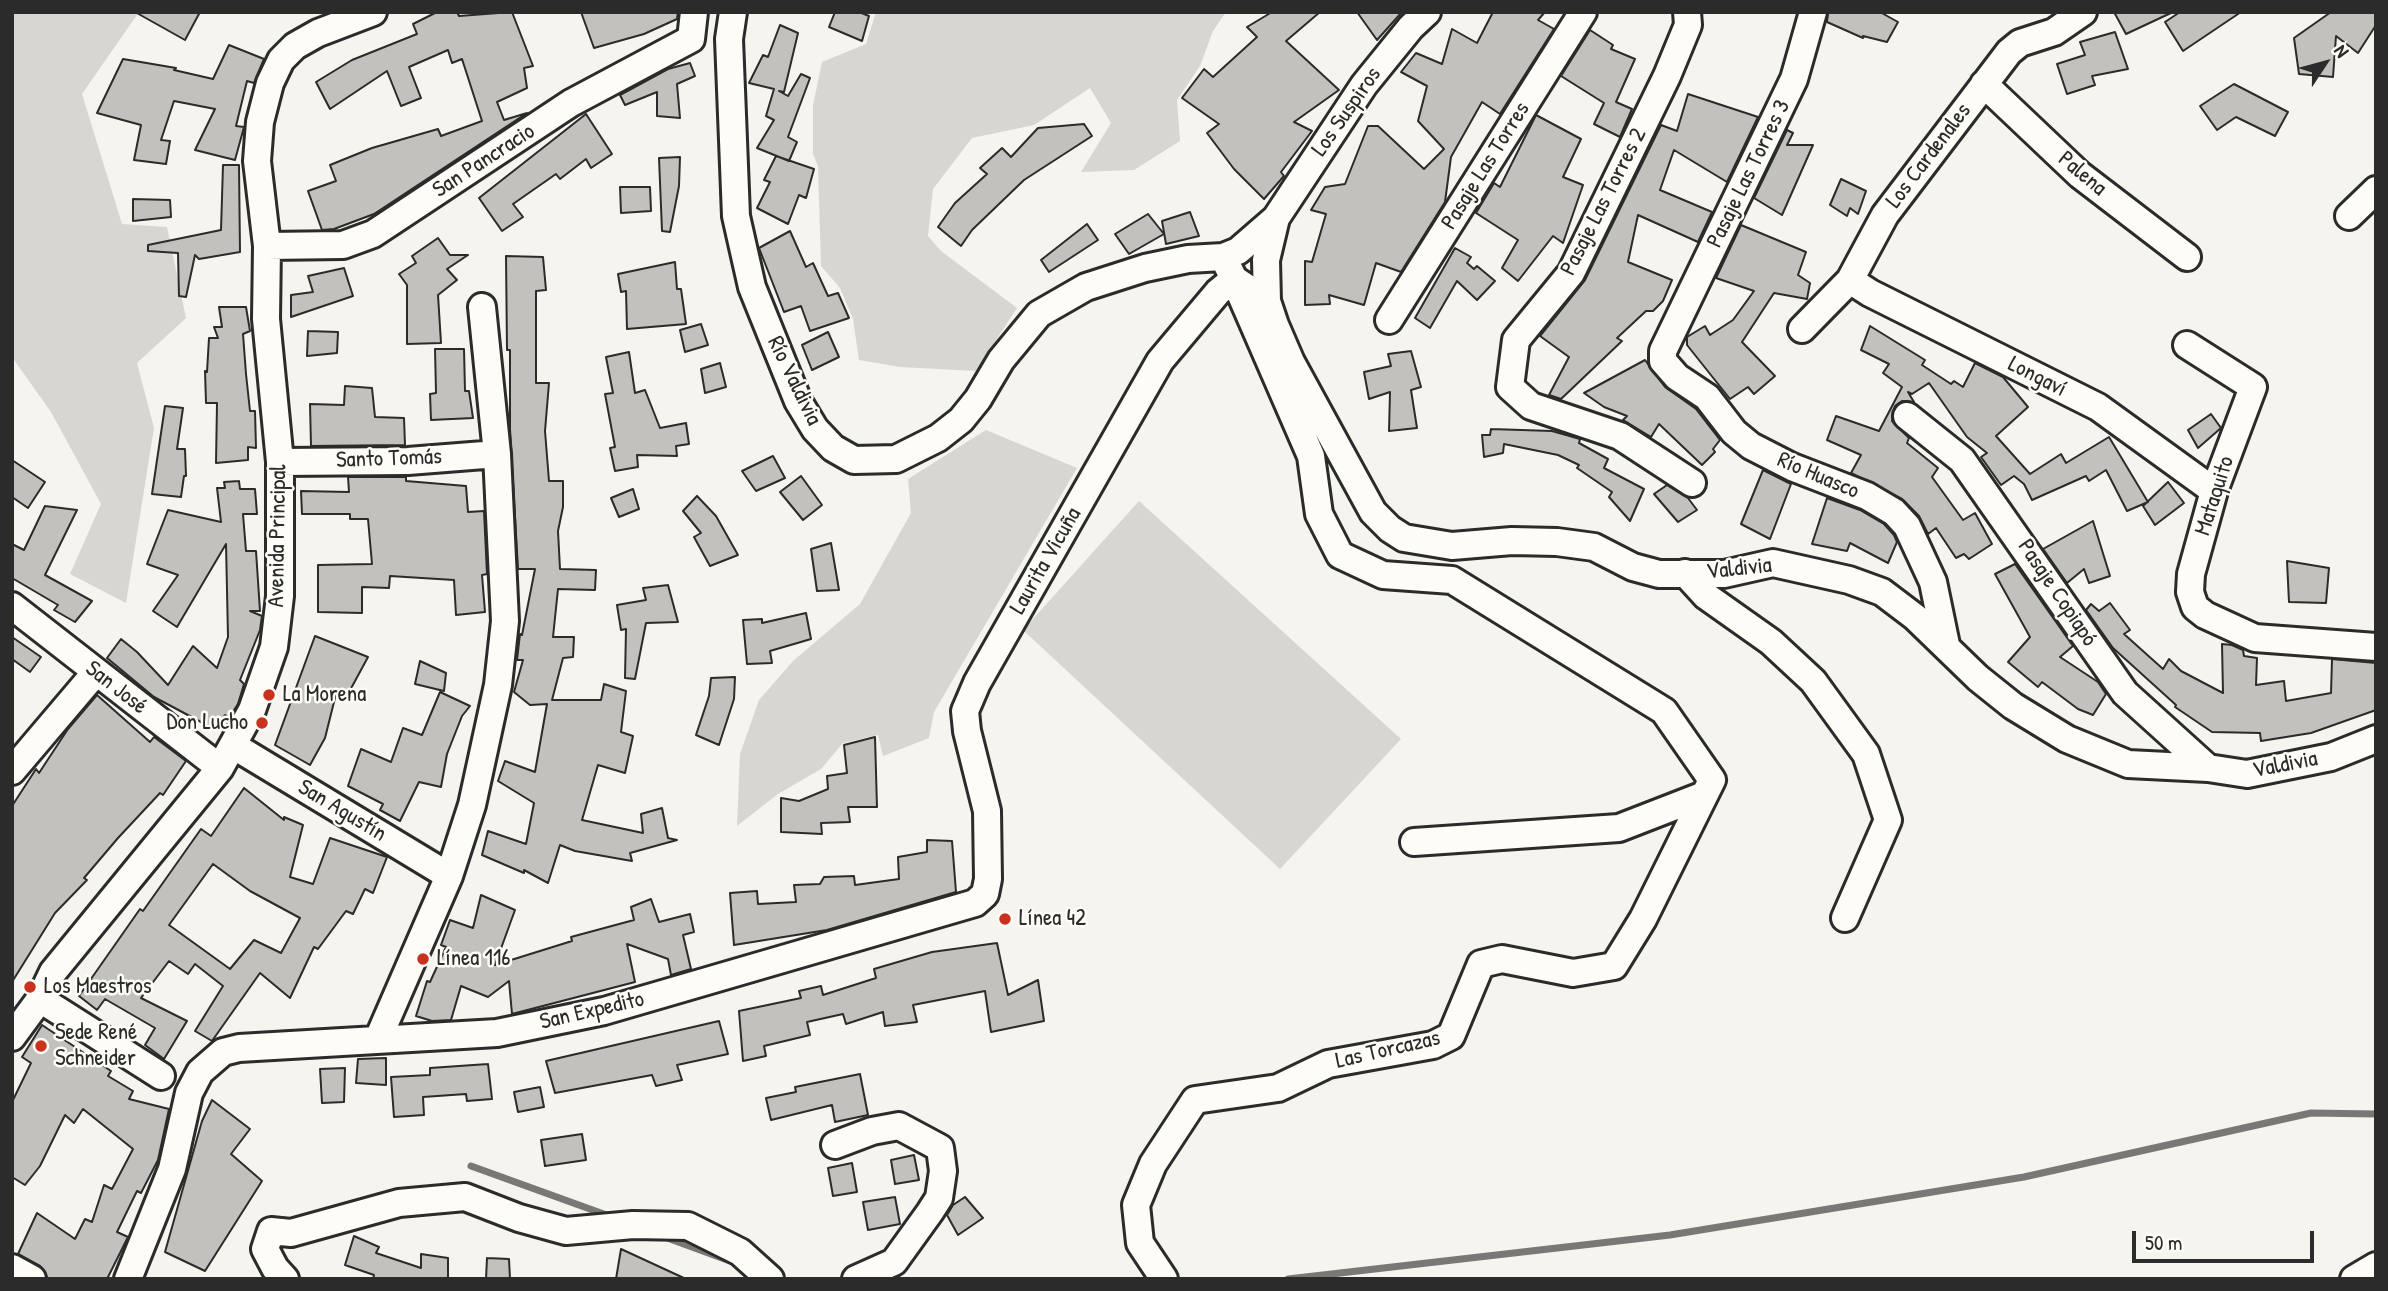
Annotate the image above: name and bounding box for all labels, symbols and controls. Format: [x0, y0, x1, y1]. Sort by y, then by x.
north arrow [2290, 28, 2360, 98]
text: N [2328, 39, 2355, 62]
street label: Los Suspiros [1306, 62, 1388, 162]
street label: Pasaje Las Torres 3 [1701, 96, 1797, 252]
street label: Pasaje Las Torres [1436, 97, 1536, 235]
street label: Los Cardenales [1881, 98, 1977, 214]
street label: San Pancracio [428, 118, 540, 204]
street label: Pasaje Las Torres 2 [1555, 124, 1653, 280]
street label: Palena [2052, 146, 2112, 202]
street label: Río Valdivia [761, 332, 827, 430]
street label: Longaví [2003, 351, 2071, 403]
street label: Santo Tomás [336, 443, 442, 475]
street label: Río Huasco [1773, 446, 1863, 506]
street label: Mataquito [2189, 453, 2241, 539]
street label: Avenida Principal [263, 464, 293, 608]
street label: Laurita Vicuña [1004, 503, 1088, 619]
street label: Pasaje Copiapó [2011, 534, 2103, 652]
street label: Valdivia [1705, 552, 1773, 586]
street label: San José [80, 655, 152, 721]
place label: La Morena [283, 681, 366, 709]
marker: La Morena [261, 687, 277, 703]
place label: Don Lucho [167, 709, 248, 737]
marker: Don Lucho [254, 715, 270, 731]
street label: Valdivia [2250, 745, 2320, 785]
street label: San Agustín [293, 774, 391, 848]
place label: Línea 42 [1019, 905, 1086, 933]
marker: Línea 42 [997, 911, 1013, 927]
place label: Línea 116 [437, 945, 510, 973]
marker: Línea 116 [415, 951, 431, 967]
place label: Los Maestros [44, 973, 152, 1001]
marker: Los Maestros [22, 979, 38, 995]
street label: San Expedito [537, 986, 647, 1036]
place label: Sede René Schneider [55, 1019, 137, 1073]
street label: Las Torcazas [1333, 1025, 1443, 1075]
marker: Sede René Schneider [33, 1038, 49, 1054]
scale bar [2136, 1218, 2318, 1262]
text: 50 m [2145, 1228, 2182, 1257]

